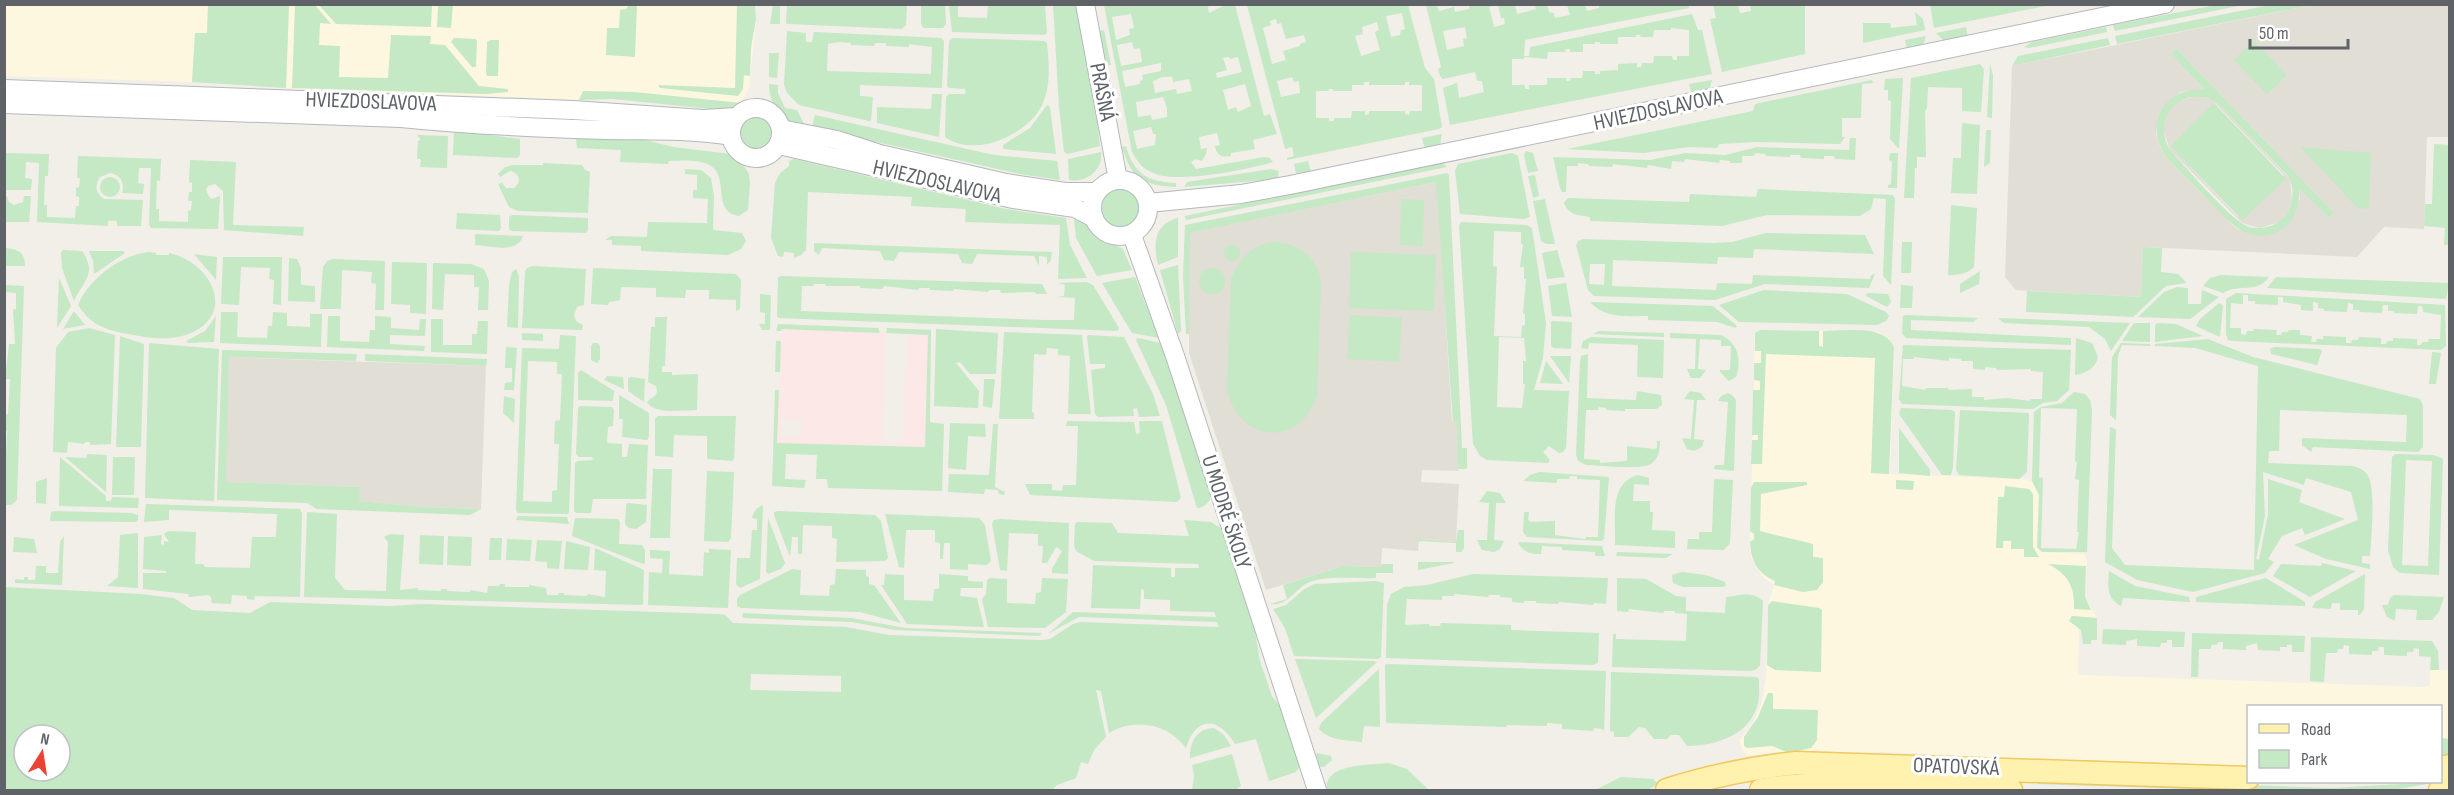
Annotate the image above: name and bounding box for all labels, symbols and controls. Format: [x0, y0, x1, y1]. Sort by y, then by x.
scale bar [2250, 12, 2348, 50]
text: 50 m [2259, 23, 2289, 44]
street label: PRAŠNÁ [1083, 61, 1121, 124]
street label: HVIEZDOSLAVOVA [1591, 83, 1725, 137]
street label: HVIEZDOSLAVOVA [305, 86, 437, 118]
street label: HVIEZDOSLAVOVA [870, 154, 1004, 210]
street label: U MODRÉ ŠKOLY [1195, 452, 1257, 572]
legend [2247, 705, 2442, 783]
text: Road [2301, 719, 2331, 740]
north arrow [12, 723, 72, 783]
text: N [39, 730, 51, 750]
text: Park [2301, 749, 2327, 770]
street label: OPATOVSKÁ [1912, 752, 2000, 782]

